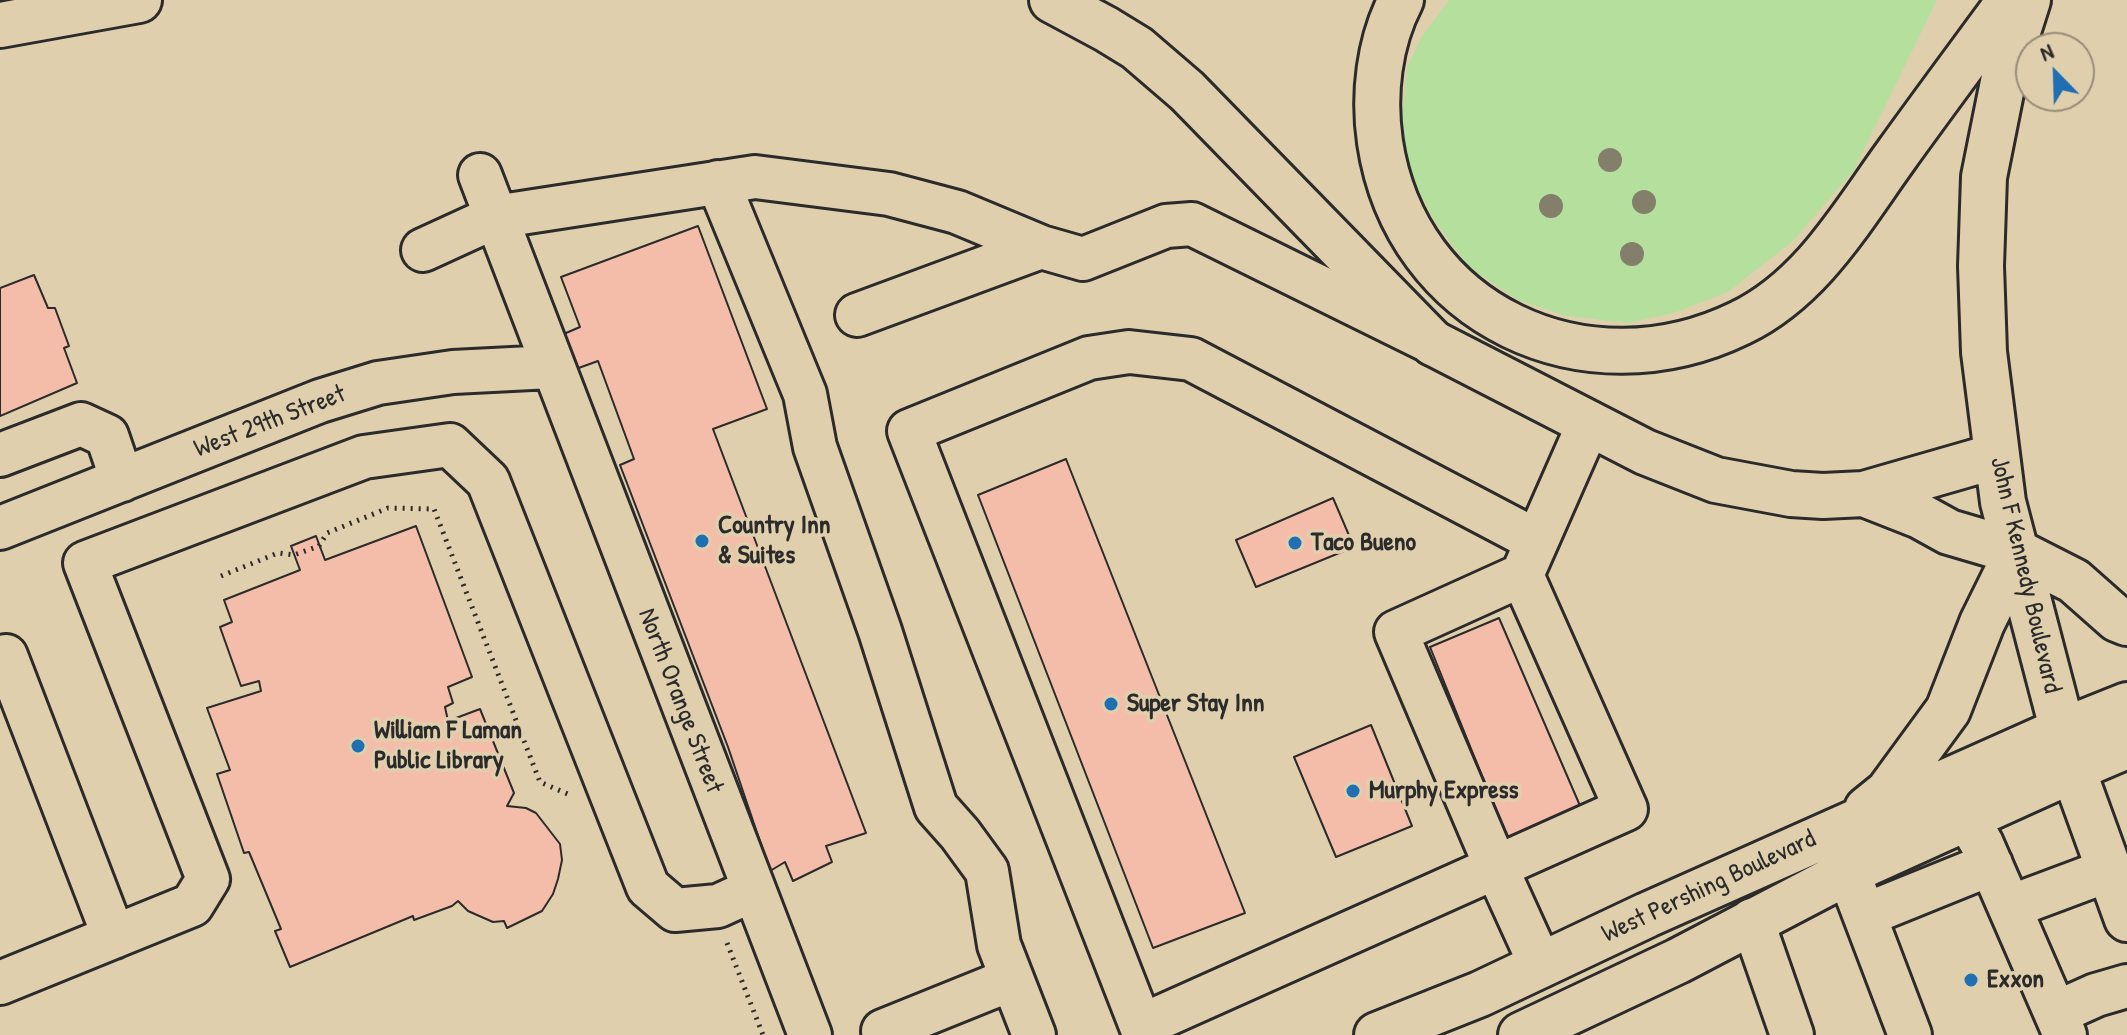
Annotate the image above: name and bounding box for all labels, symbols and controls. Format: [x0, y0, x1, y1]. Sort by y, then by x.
north arrow [2015, 32, 2095, 112]
text: N [2035, 36, 2058, 68]
street label: West 29th Street [190, 379, 350, 465]
street label: John F Kennedy Boulevard [1983, 454, 2067, 696]
place label: Country Inn & Suites [718, 510, 830, 572]
place label: Taco Bueno [1311, 527, 1416, 559]
marker: Country Inn & Suites [693, 532, 711, 550]
marker: Taco Bueno [1286, 534, 1304, 552]
street label: North Orange Street [630, 604, 730, 798]
place label: Super Stay Inn [1127, 688, 1264, 720]
marker: Super Stay Inn [1102, 695, 1120, 713]
place label: William F Laman Public Library [374, 715, 522, 776]
marker: William F Laman Public Library [349, 737, 367, 755]
place label: Murphy Express [1369, 775, 1519, 807]
marker: Murphy Express [1344, 782, 1362, 800]
street label: West Pershing Boulevard [1597, 824, 1821, 950]
place label: Exxon [1987, 964, 2044, 996]
marker: Exxon [1962, 971, 1980, 989]

